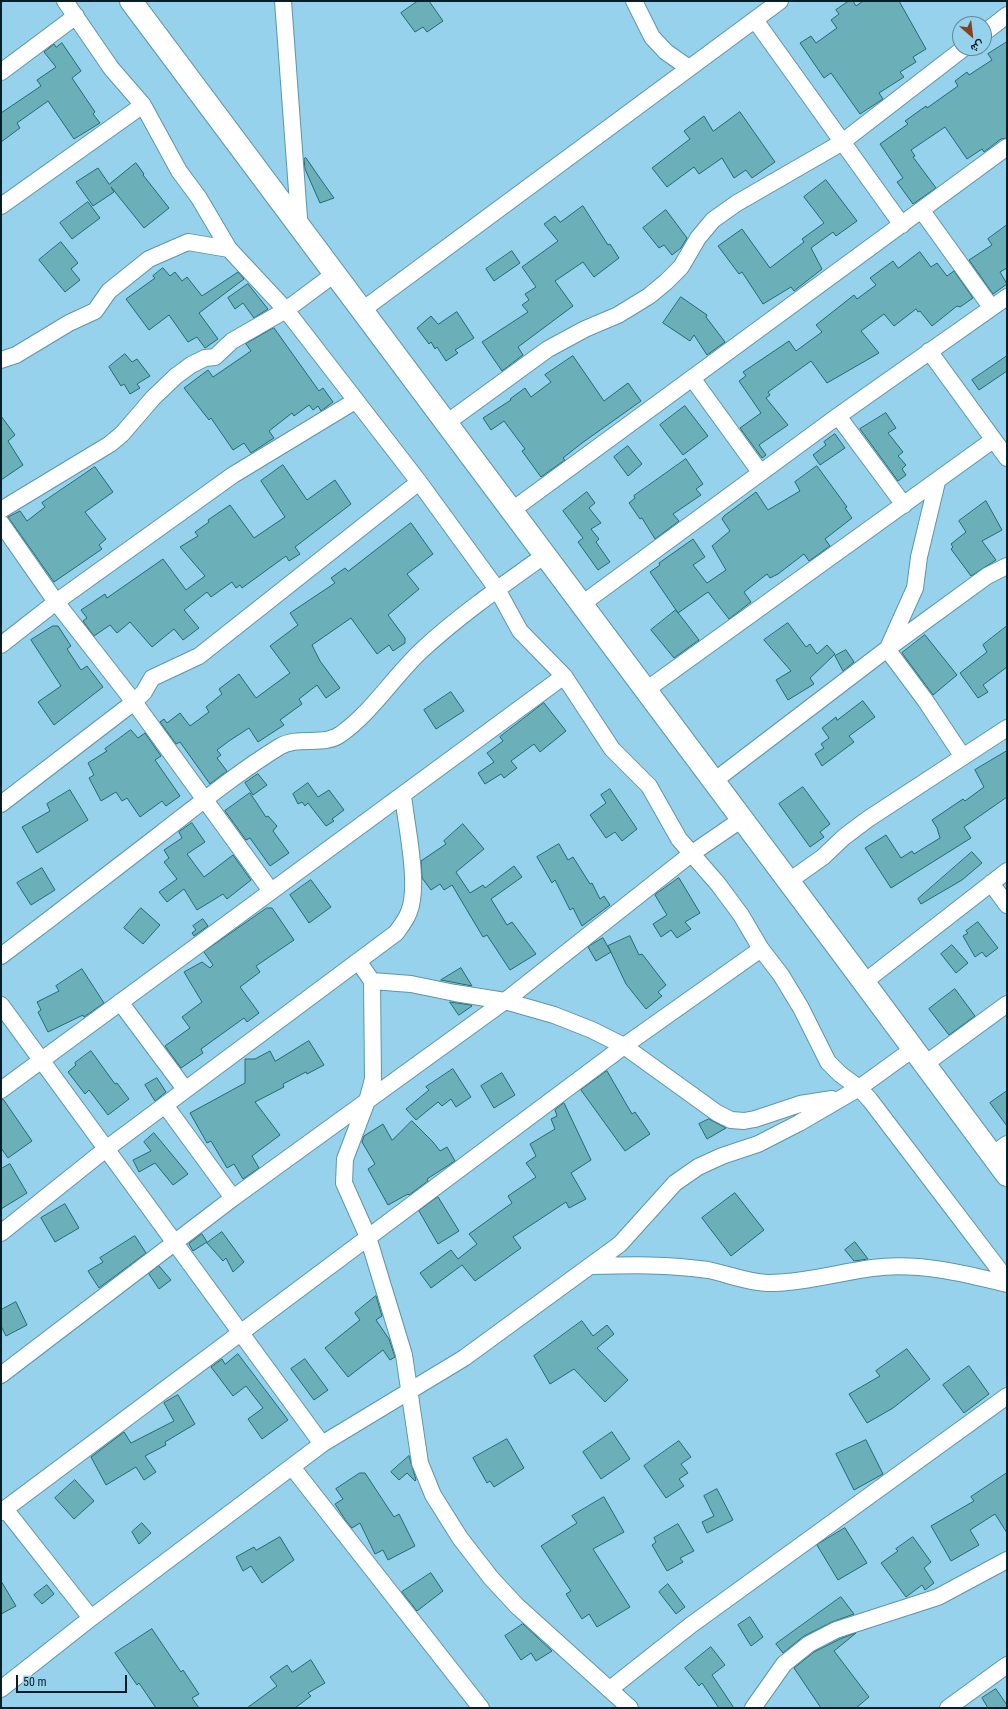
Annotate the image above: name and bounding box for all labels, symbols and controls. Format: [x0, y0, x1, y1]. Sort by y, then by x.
north arrow [952, 16, 992, 56]
text: ش [969, 37, 986, 55]
scale bar [18, 1667, 129, 1693]
text: 50 m [23, 1675, 47, 1689]

